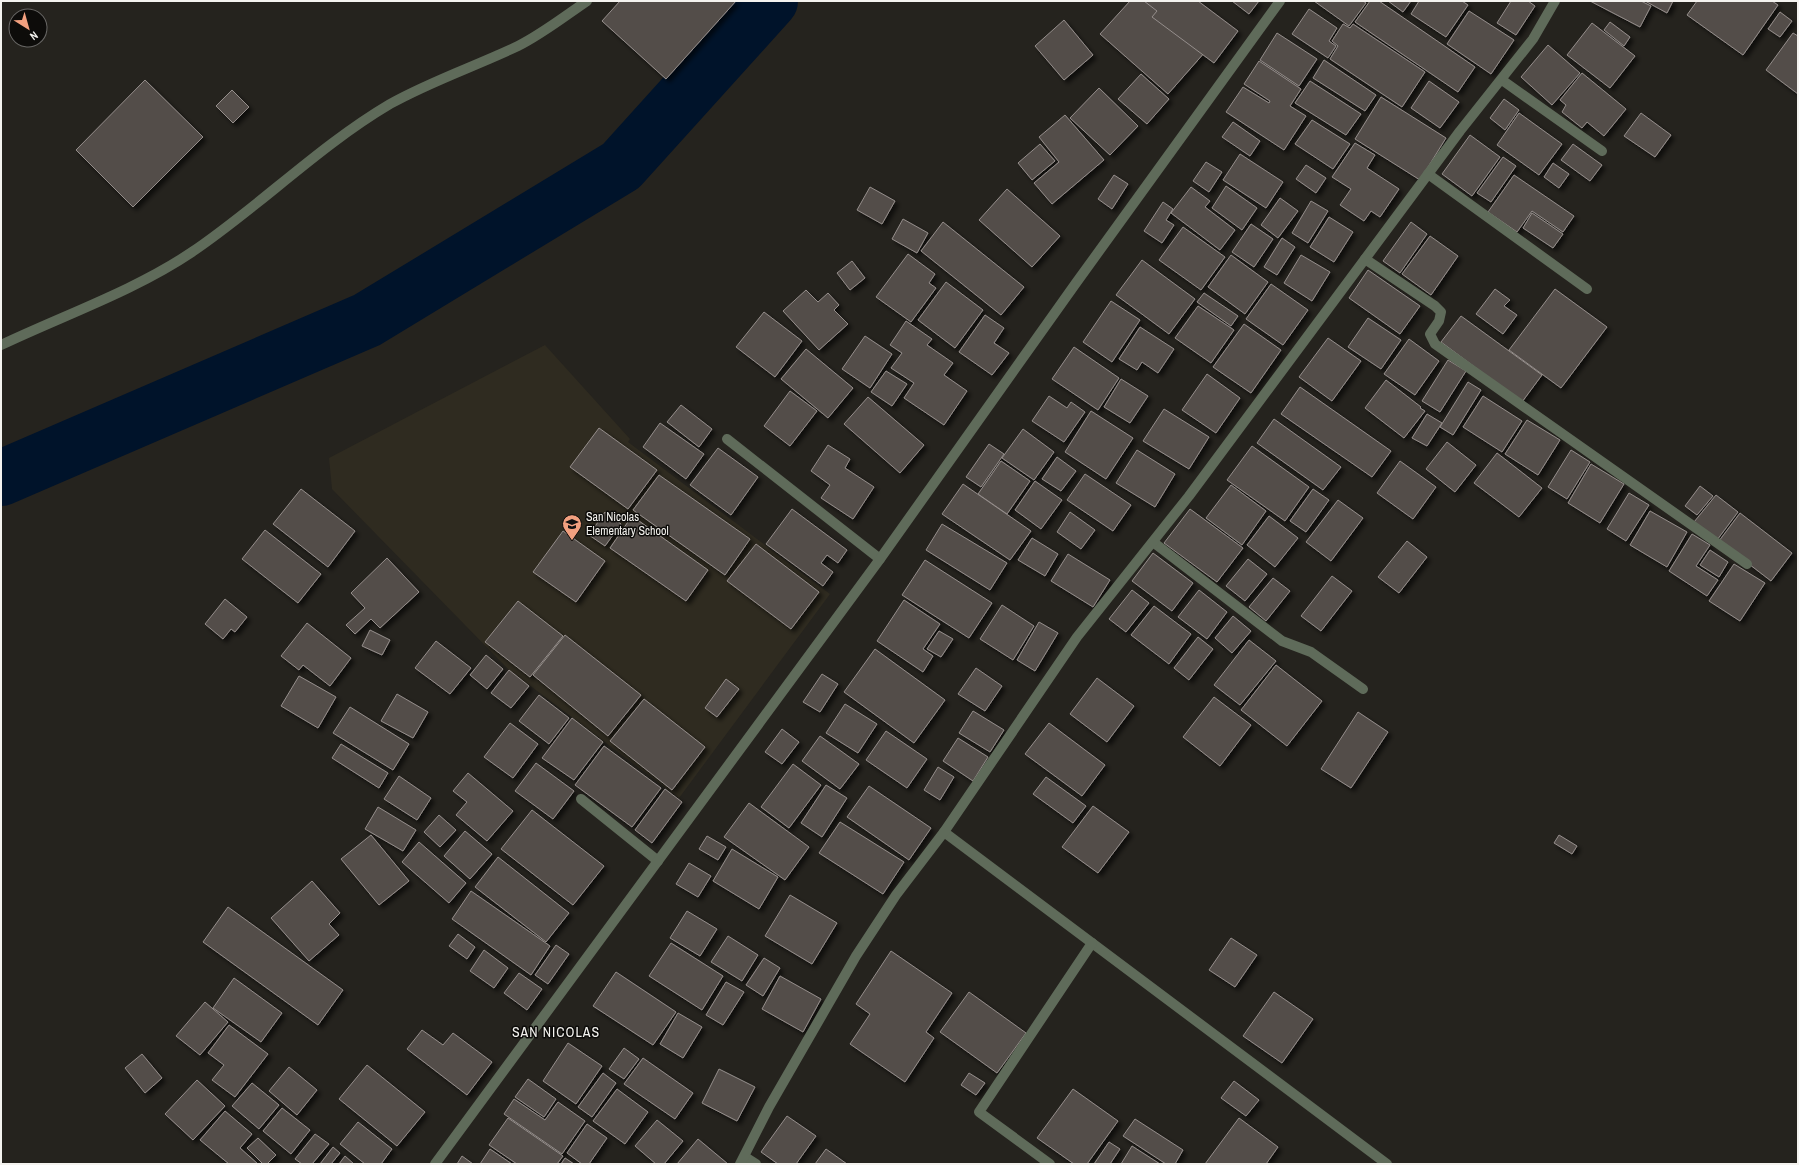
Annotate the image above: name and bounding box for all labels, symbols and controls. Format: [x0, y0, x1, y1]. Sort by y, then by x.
north arrow [8, 8, 48, 48]
text: N [27, 28, 41, 44]
place label: San Nicolas Elementary School [586, 509, 669, 539]
school or university icon: San Nicolas Elementary School [561, 513, 583, 541]
district label: SAN NICOLAS [512, 1023, 600, 1041]

